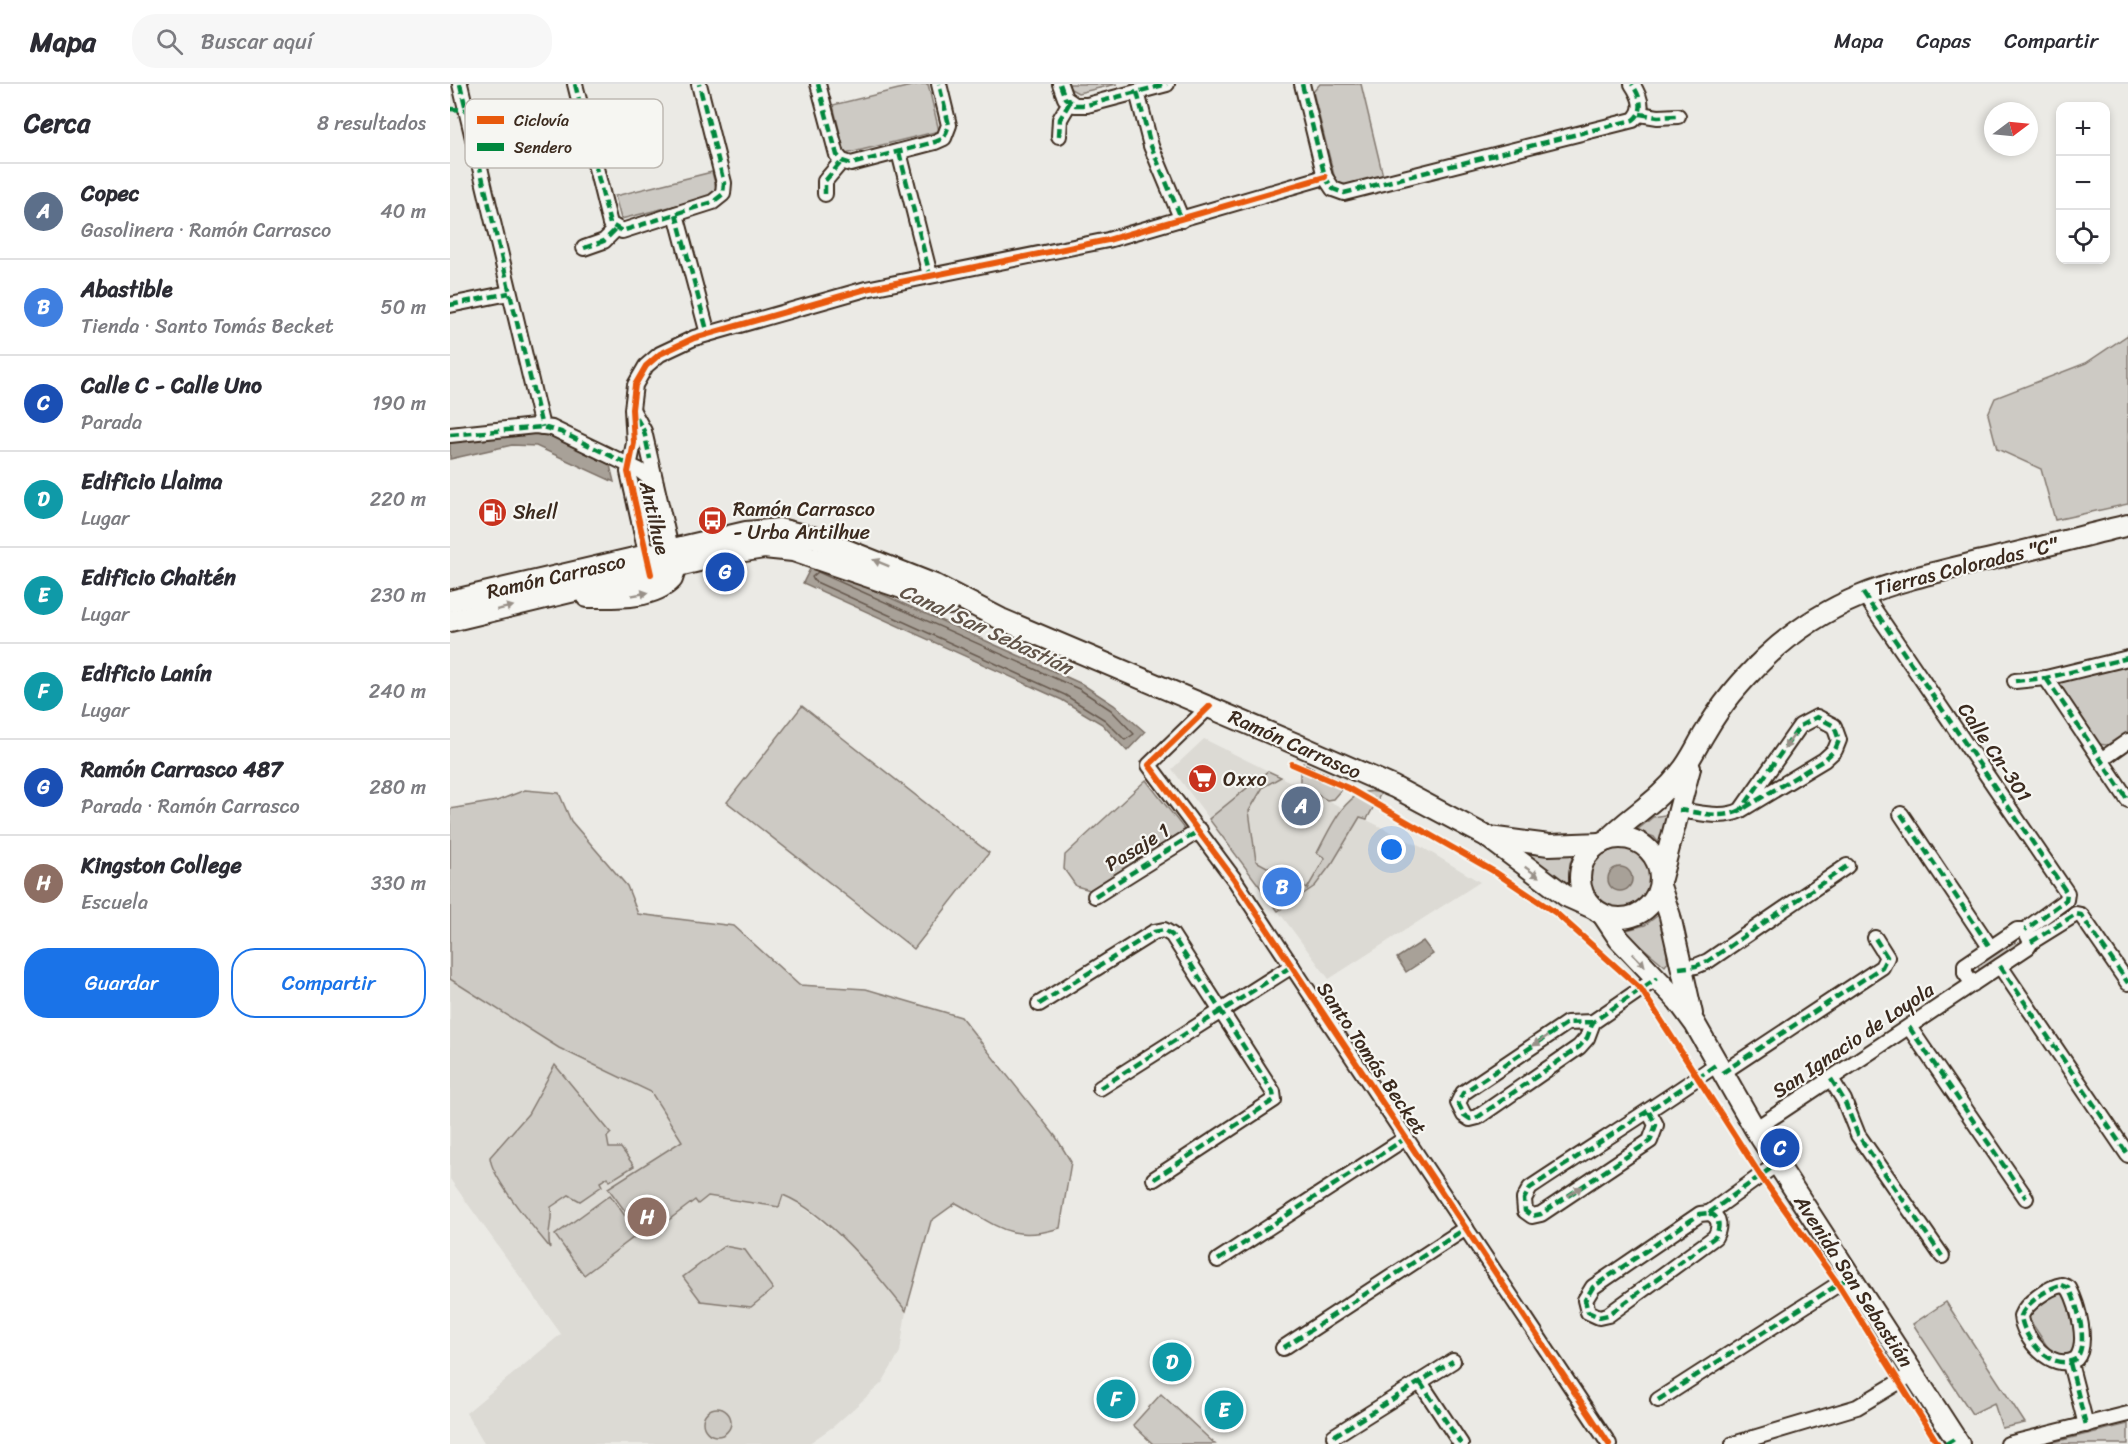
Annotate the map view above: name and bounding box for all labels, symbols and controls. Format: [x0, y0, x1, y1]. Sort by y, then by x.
search box [132, 14, 552, 68]
text: Mapa [30, 17, 96, 66]
text: Buscar aquí [201, 22, 313, 61]
text: Mapa [1834, 22, 1883, 60]
text: Capas [1916, 22, 1971, 60]
text: Compartir [2004, 22, 2098, 60]
icon: search [153, 25, 186, 58]
legend [465, 99, 663, 168]
text: Cerca [24, 100, 90, 146]
north arrow [1984, 102, 2038, 156]
map controls [2056, 102, 2110, 264]
button: + [2056, 102, 2110, 156]
text: 8 resultados [317, 106, 426, 141]
text: Ciclovía [514, 106, 569, 135]
text: Sendero [514, 133, 572, 162]
button: − [2056, 156, 2110, 210]
text: Copec [81, 174, 140, 213]
text: A [37, 194, 50, 229]
text: 40 m [380, 194, 426, 229]
button: locate [2056, 210, 2110, 264]
text: Gasolinera · Ramón Carrasco [81, 213, 331, 248]
text: Abastible [81, 270, 173, 309]
text: B [37, 290, 50, 325]
text: 50 m [381, 290, 426, 325]
text: Tienda · Santo Tomás Becket [81, 309, 334, 344]
text: Calle C - Calle Uno [81, 366, 262, 405]
text: C [37, 386, 50, 421]
text: 190 m [372, 386, 426, 421]
text: Parada [81, 405, 142, 440]
text: Edificio Llaima [81, 462, 222, 501]
street label: Antilhue [629, 477, 680, 559]
text: D [38, 482, 49, 517]
text: 220 m [370, 482, 426, 517]
place label: Ramón Carrasco - Urba Antilhue [733, 492, 875, 550]
place label: Shell [513, 495, 558, 530]
fuel station icon: Shell [476, 496, 508, 528]
text: Lugar [81, 501, 129, 536]
bus stop icon: Ramón Carrasco - Urba Antilhue [696, 505, 728, 537]
street label: Tierras Coloradas "C" [1871, 526, 2063, 606]
street label: Ramón Carrasco [483, 543, 629, 610]
pin: G [706, 550, 744, 594]
text: Edificio Chaitén [81, 558, 236, 597]
one-way arrow [871, 558, 889, 568]
water label: Canal San Sebastián [893, 572, 1081, 687]
text: E [38, 578, 49, 613]
text: 230 m [370, 578, 426, 613]
one-way arrow [631, 589, 650, 598]
text: Lugar [81, 597, 129, 632]
one-way arrow [496, 602, 515, 612]
text: Edificio Lanín [81, 654, 212, 693]
text: F [38, 674, 49, 709]
text: 240 m [369, 674, 426, 709]
text: Lugar [81, 693, 129, 728]
street label: Calle Cn-301 [1948, 695, 2041, 809]
street label: Ramón Carrasco [1223, 700, 1367, 789]
one-way arrow [1783, 733, 1795, 749]
text: Ramón Carrasco 487 [81, 750, 282, 789]
place label: Oxxo [1223, 762, 1267, 797]
supermarket icon: Oxxo [1186, 763, 1218, 795]
text: G [37, 770, 50, 805]
text: 280 m [369, 770, 426, 805]
pin: A [1282, 784, 1320, 828]
text: Parada · Ramón Carrasco [81, 789, 300, 824]
street label: Pasaje 1 [1098, 814, 1177, 881]
your location [1377, 835, 1406, 864]
text: Kingston College [81, 846, 242, 885]
pin: B [1262, 864, 1302, 910]
text: H [36, 866, 51, 901]
text: 330 m [371, 866, 426, 901]
one-way arrow [1524, 866, 1540, 878]
text: Escuela [81, 885, 148, 920]
button: Guardar [24, 948, 219, 1018]
button: Compartir [231, 948, 426, 1018]
one-way arrow [1632, 953, 1646, 967]
street label: San Ignacio de Loyola [1765, 972, 1942, 1108]
street label: Santo Tomás Becket [1307, 974, 1436, 1142]
one-way arrow [1532, 1035, 1548, 1046]
pin: C [1760, 1126, 1800, 1170]
one-way arrow [1567, 1186, 1583, 1197]
street label: Avenida San Sebastián [1784, 1187, 1923, 1375]
pin: H [628, 1194, 666, 1240]
pin: D [1152, 1340, 1192, 1384]
pin: F [1096, 1376, 1136, 1422]
pin: E [1204, 1388, 1244, 1432]

